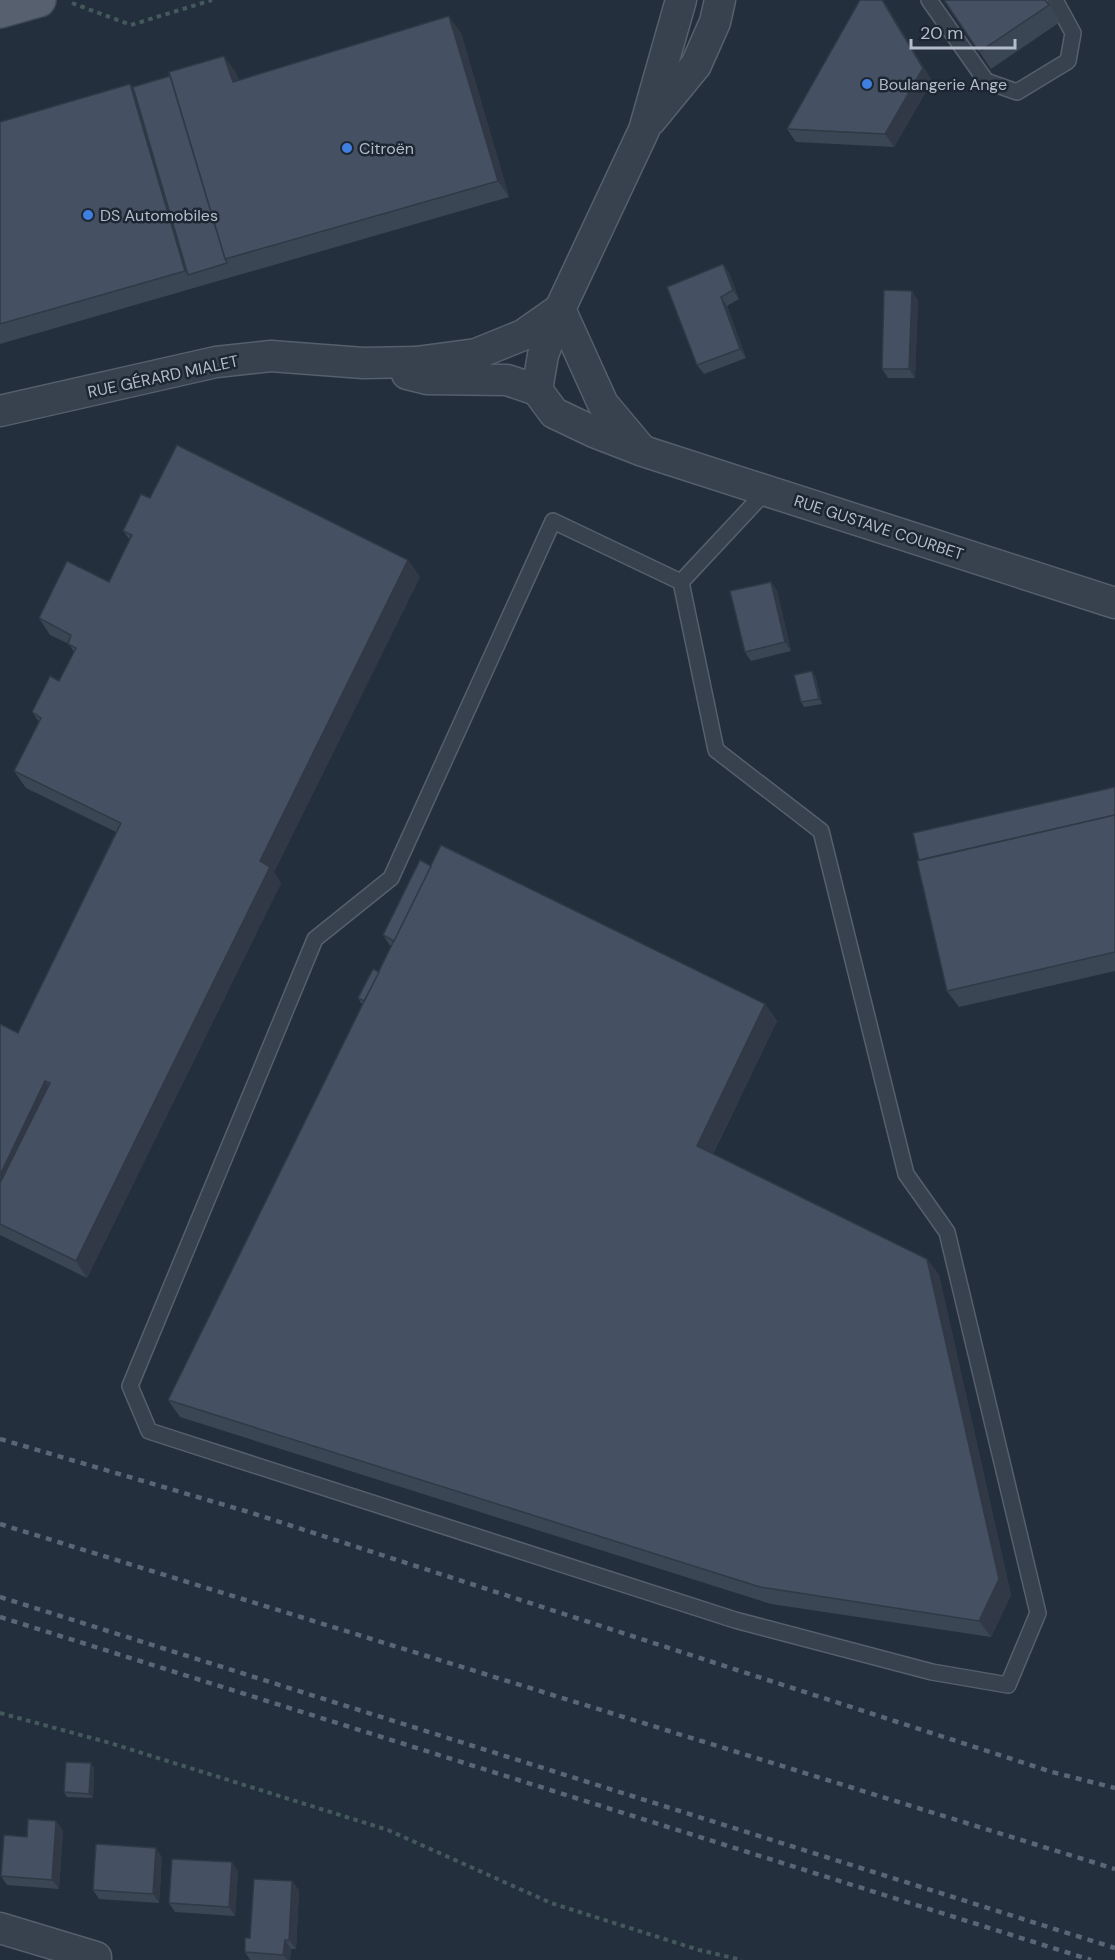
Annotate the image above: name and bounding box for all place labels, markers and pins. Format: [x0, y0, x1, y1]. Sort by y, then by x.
place label: Boulangerie Ange [879, 74, 1007, 95]
marker: Boulangerie Ange [860, 77, 874, 91]
place label: Citroën [359, 138, 414, 159]
marker: Citroën [340, 141, 354, 155]
place label: DS Automobiles [100, 205, 218, 226]
marker: DS Automobiles [81, 208, 95, 222]

